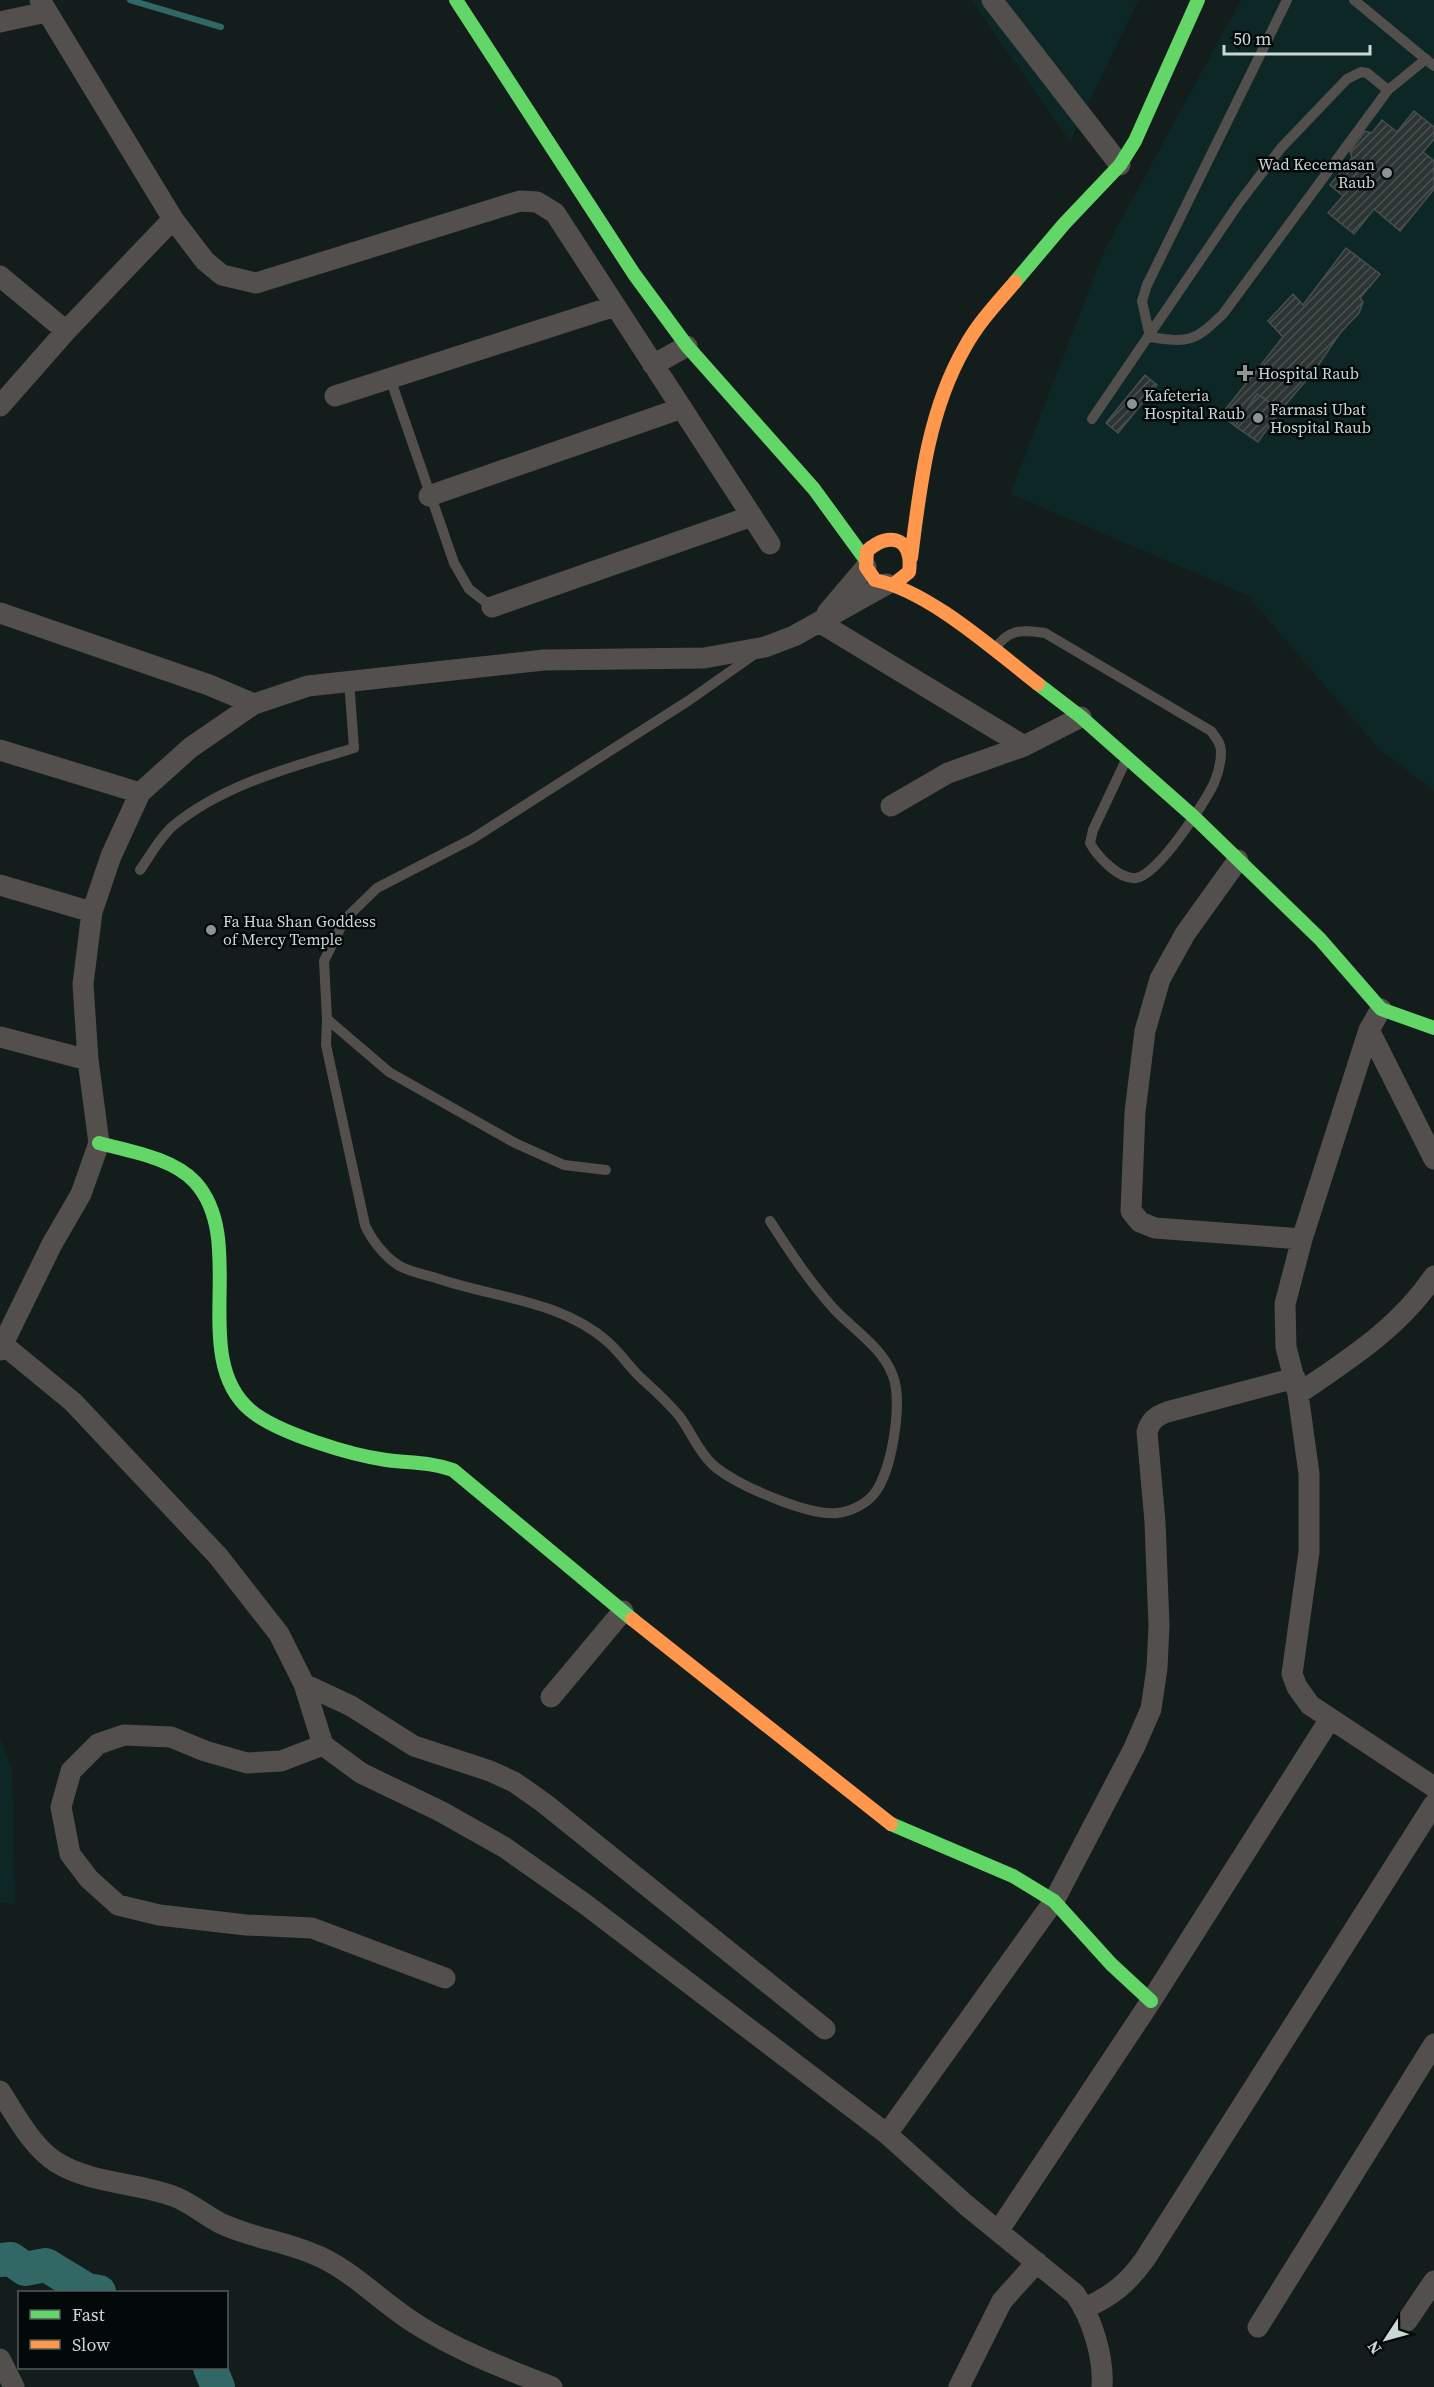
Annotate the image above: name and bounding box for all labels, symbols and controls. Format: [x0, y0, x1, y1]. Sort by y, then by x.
scale bar [1224, 18, 1370, 56]
text: 50 m [1233, 26, 1271, 51]
place label: Wad Kecemasan Raub [1258, 153, 1375, 193]
marker: Wad Kecemasan Raub [1380, 166, 1394, 180]
place label: Hospital Raub [1258, 362, 1359, 384]
marker: Hospital Raub [1236, 364, 1254, 382]
place label: Kafeteria Hospital Raub [1144, 384, 1245, 424]
marker: Kafeteria Hospital Raub [1125, 397, 1139, 411]
place label: Farmasi Ubat Hospital Raub [1270, 398, 1371, 438]
marker: Farmasi Ubat Hospital Raub [1251, 411, 1265, 425]
place label: Fa Hua Shan Goddess of Mercy Temple [223, 910, 376, 950]
marker: Fa Hua Shan Goddess of Mercy Temple [204, 923, 218, 937]
legend [18, 2291, 228, 2369]
text: Fast [72, 2302, 105, 2327]
north arrow [1356, 2309, 1416, 2369]
text: Slow [72, 2332, 110, 2357]
text: N [1361, 2336, 1386, 2359]

